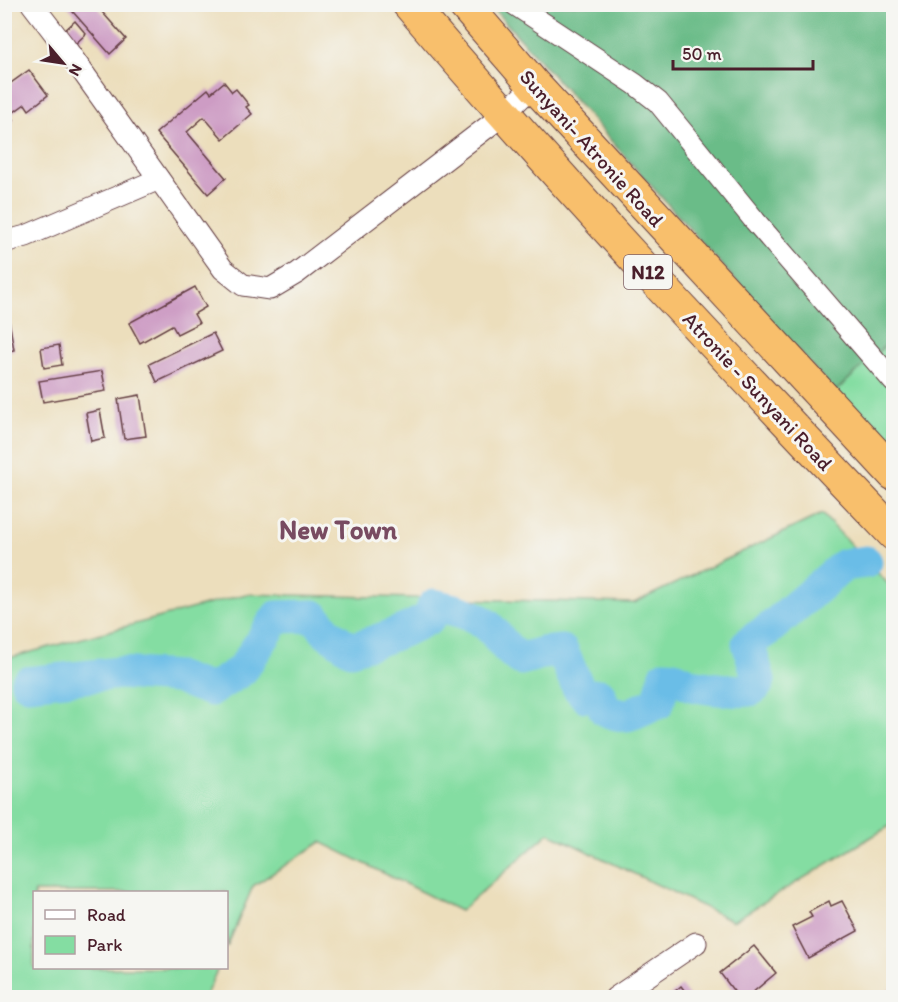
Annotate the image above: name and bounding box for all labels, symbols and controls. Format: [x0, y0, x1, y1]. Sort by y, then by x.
north arrow [33, 33, 93, 93]
scale bar [673, 33, 812, 71]
text: 50 m [682, 43, 722, 65]
text: N [65, 61, 87, 79]
street label: Sunyani- Atronie Road [515, 64, 670, 232]
road number: N12 [624, 255, 672, 289]
street label: Atronie - Sunyani Road [678, 306, 838, 476]
district label: New Town [279, 513, 398, 546]
legend [33, 891, 228, 969]
text: Road [87, 904, 126, 926]
text: Park [87, 934, 122, 956]

